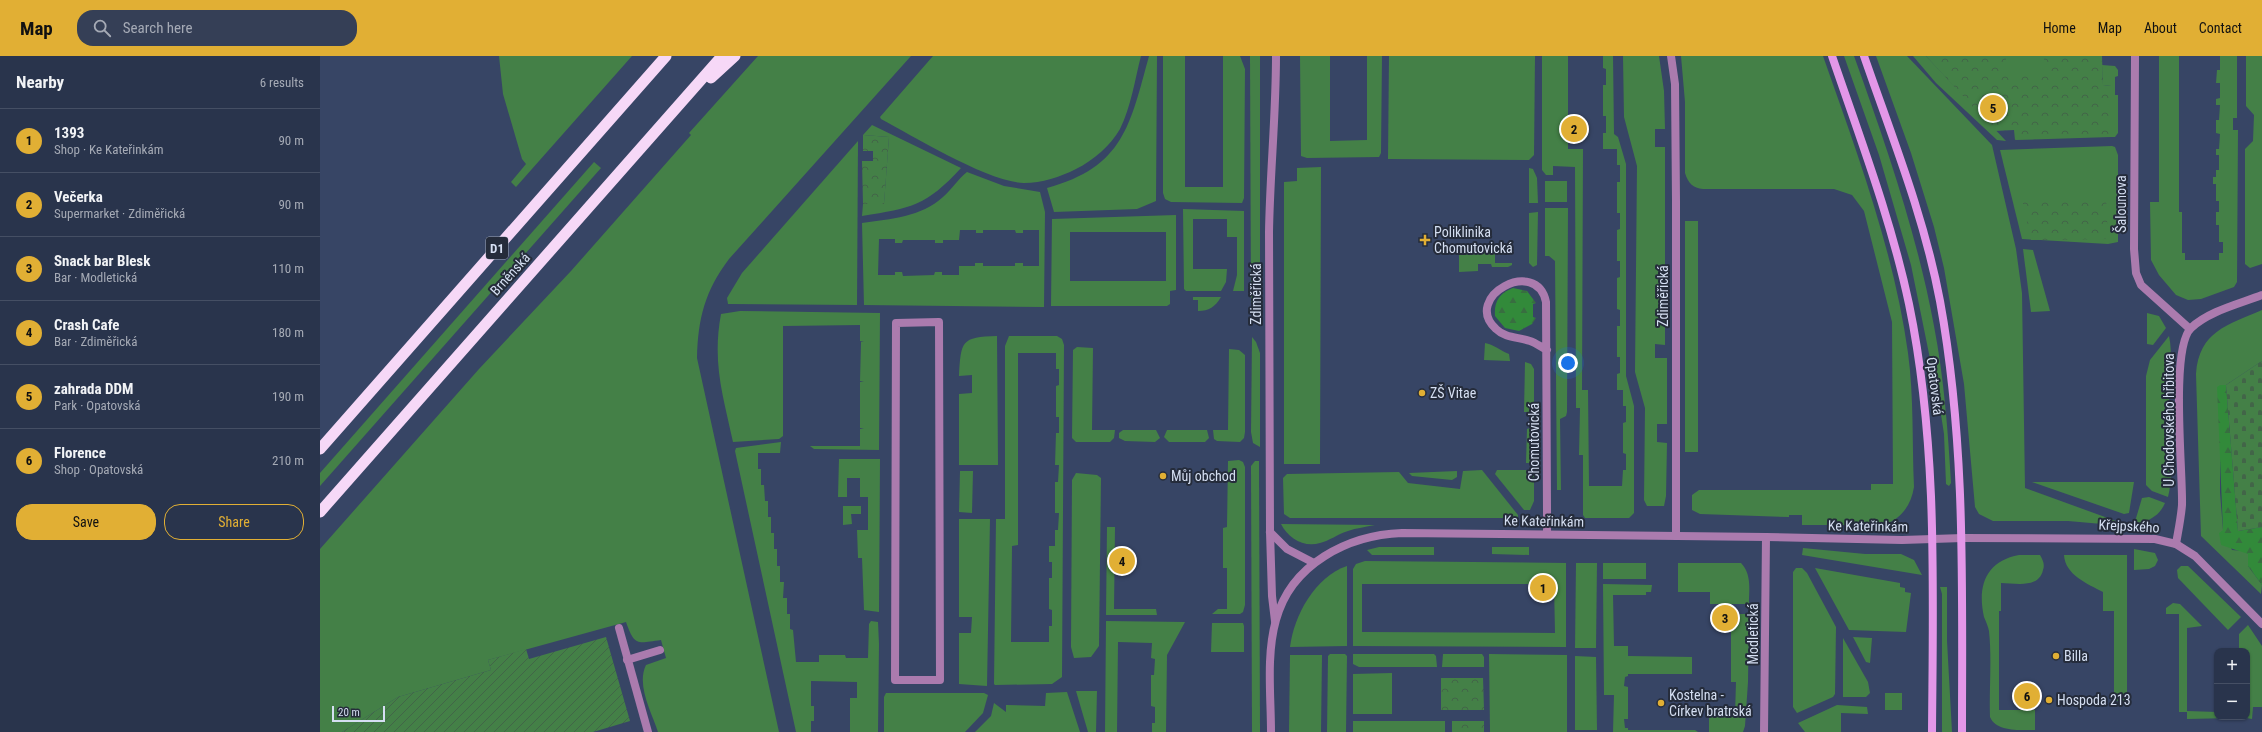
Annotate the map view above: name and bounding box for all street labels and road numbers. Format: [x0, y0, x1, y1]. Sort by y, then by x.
street label: Šalounova [2112, 175, 2129, 233]
road number: D1 [486, 237, 508, 259]
street label: Brněnská [487, 250, 533, 298]
street label: Zdiměřická [1248, 263, 1264, 325]
street label: Zdiměřická [1655, 265, 1671, 327]
street label: U Chodovského hřbitova [2161, 353, 2177, 487]
street label: Opatovská [1924, 356, 1946, 416]
street label: Chomutovická [1526, 403, 1542, 481]
street label: Ke Kateřinkám [1504, 512, 1584, 530]
street label: Křejpského [2098, 516, 2160, 536]
street label: Ke Kateřinkám [1828, 517, 1908, 535]
street label: Modletická [1745, 603, 1761, 665]

